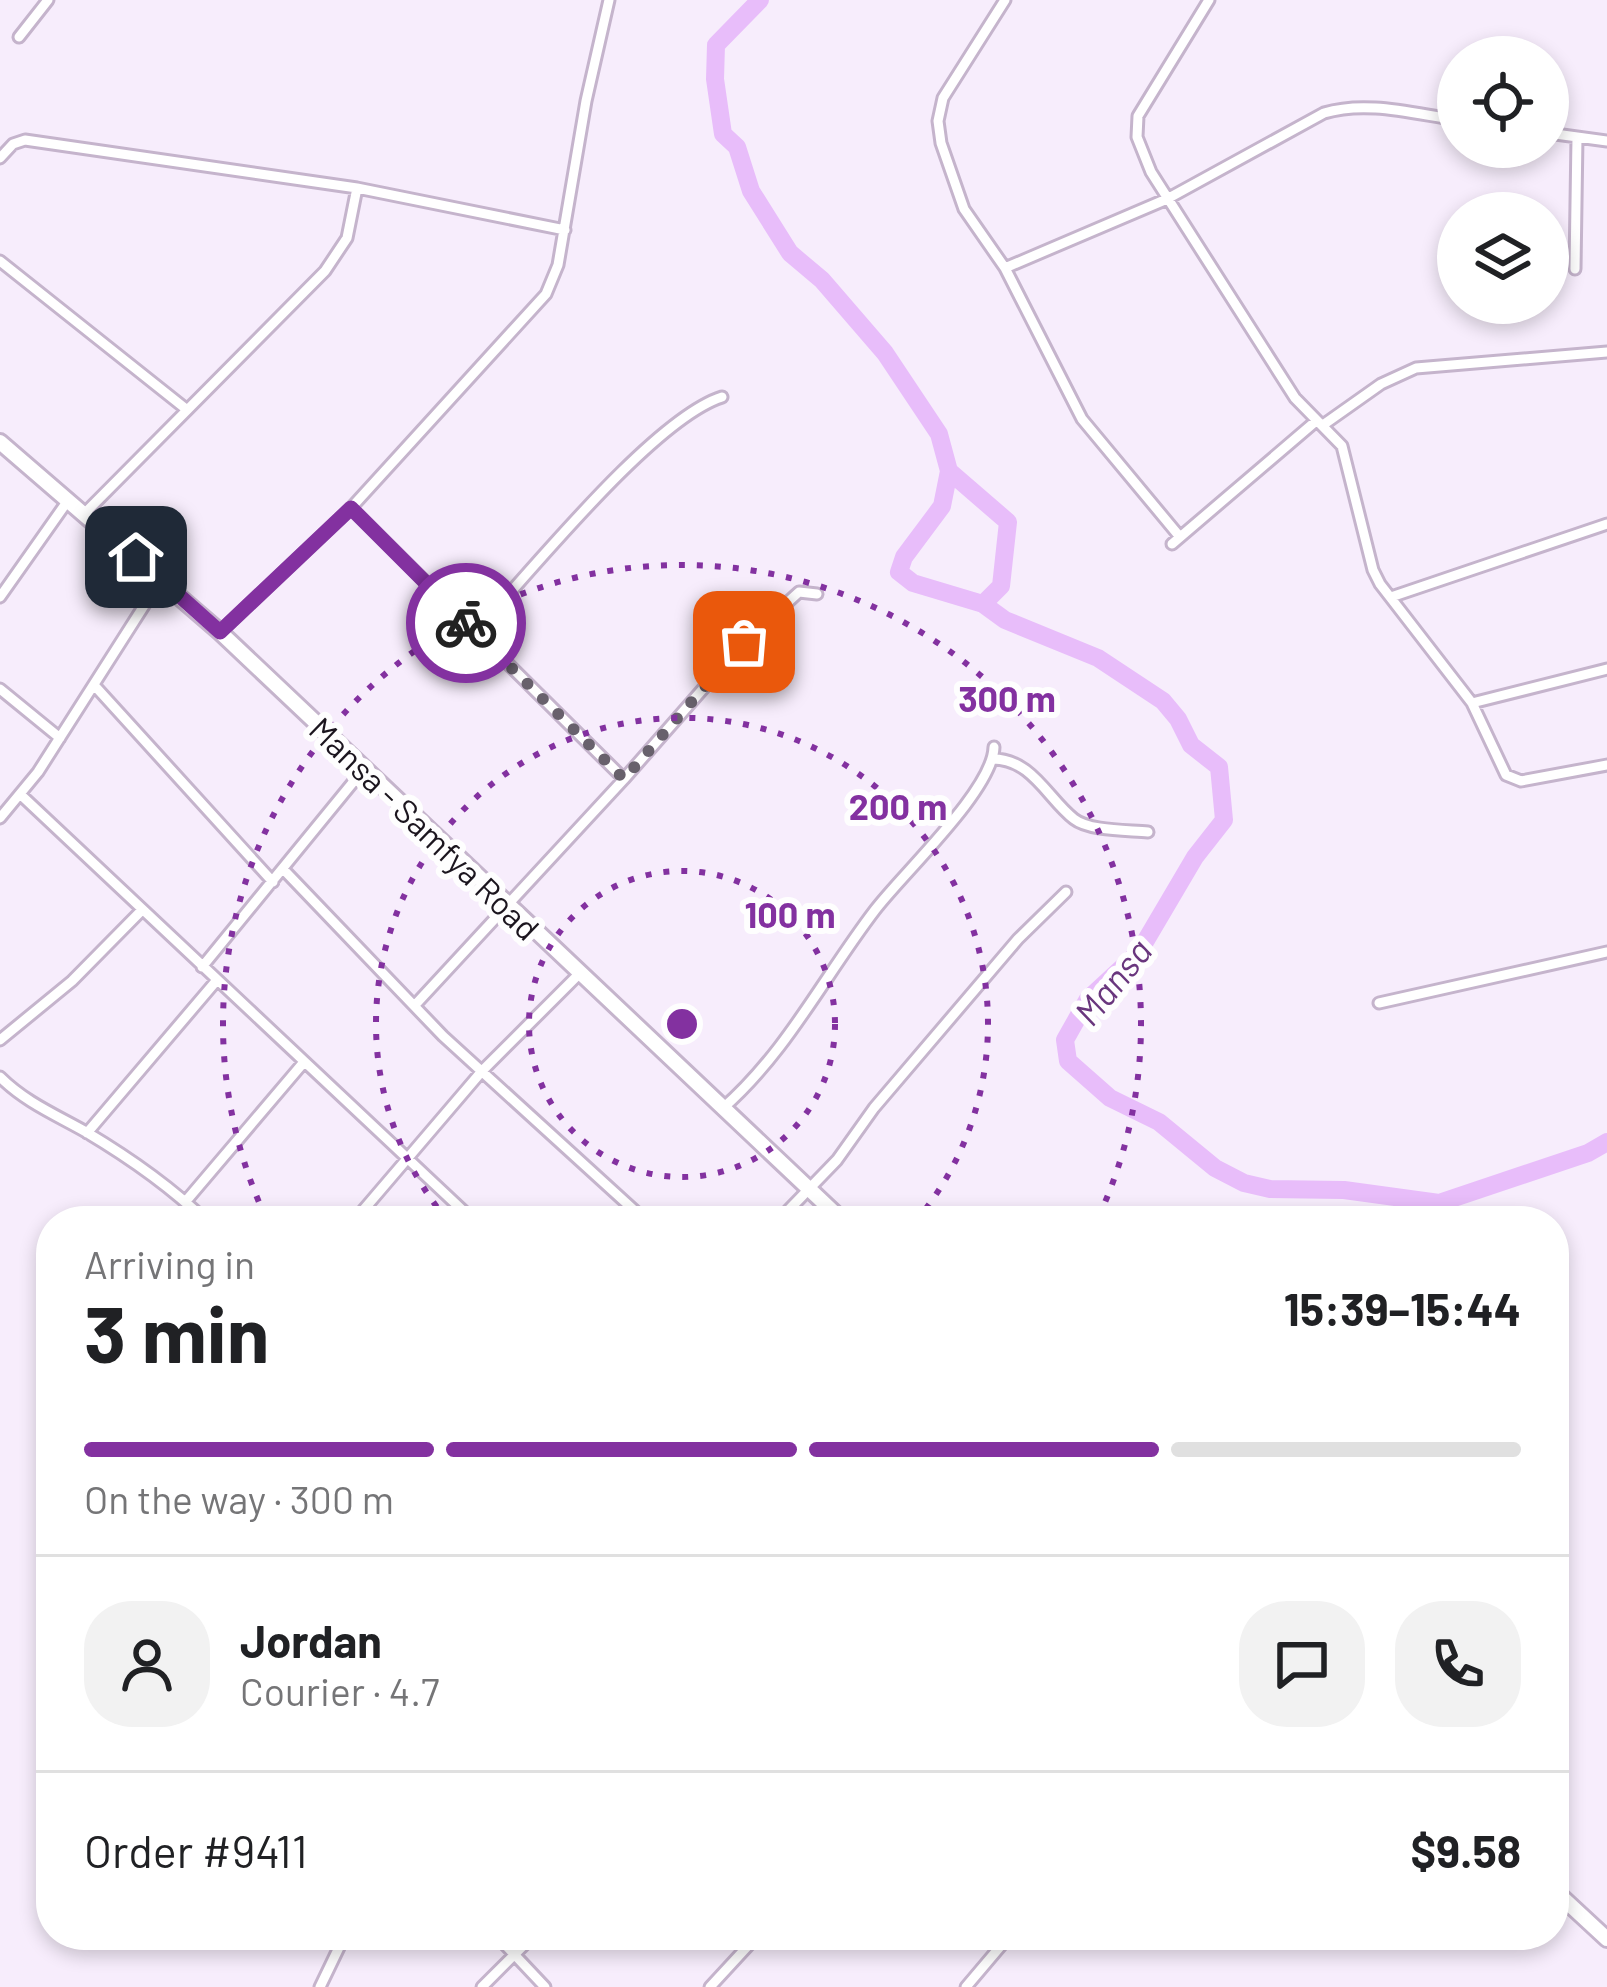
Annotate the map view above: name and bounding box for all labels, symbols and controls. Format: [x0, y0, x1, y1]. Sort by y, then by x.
map controls [1437, 36, 1569, 324]
button: locate [1437, 36, 1569, 168]
button: layers [1437, 192, 1569, 324]
pin [85, 506, 187, 608]
icon: home [103, 524, 169, 590]
courier [406, 563, 526, 683]
icon: bike [433, 590, 499, 656]
pin [693, 591, 795, 693]
icon: bag [711, 609, 777, 675]
text: 300 m [958, 676, 1056, 719]
street label: Mansa - Samfya Road [302, 708, 548, 948]
text: 200 m [849, 784, 947, 827]
text: 100 m [744, 892, 836, 935]
water label: Mansa [1064, 929, 1160, 1033]
centre of rings [661, 1003, 703, 1045]
text: Arriving in [84, 1240, 255, 1287]
text: 15:39–15:44 [1284, 1281, 1521, 1335]
text: 3 min [84, 1285, 269, 1379]
text: On the way · 300 m [84, 1475, 394, 1522]
button: person [84, 1601, 210, 1727]
button: chat [1239, 1601, 1365, 1727]
button: phone [1395, 1601, 1521, 1727]
text: Jordan [240, 1613, 382, 1667]
text: Courier · 4.7 [240, 1667, 440, 1714]
text: Order #9411 [84, 1823, 307, 1877]
text: $9.58 [1411, 1823, 1521, 1877]

